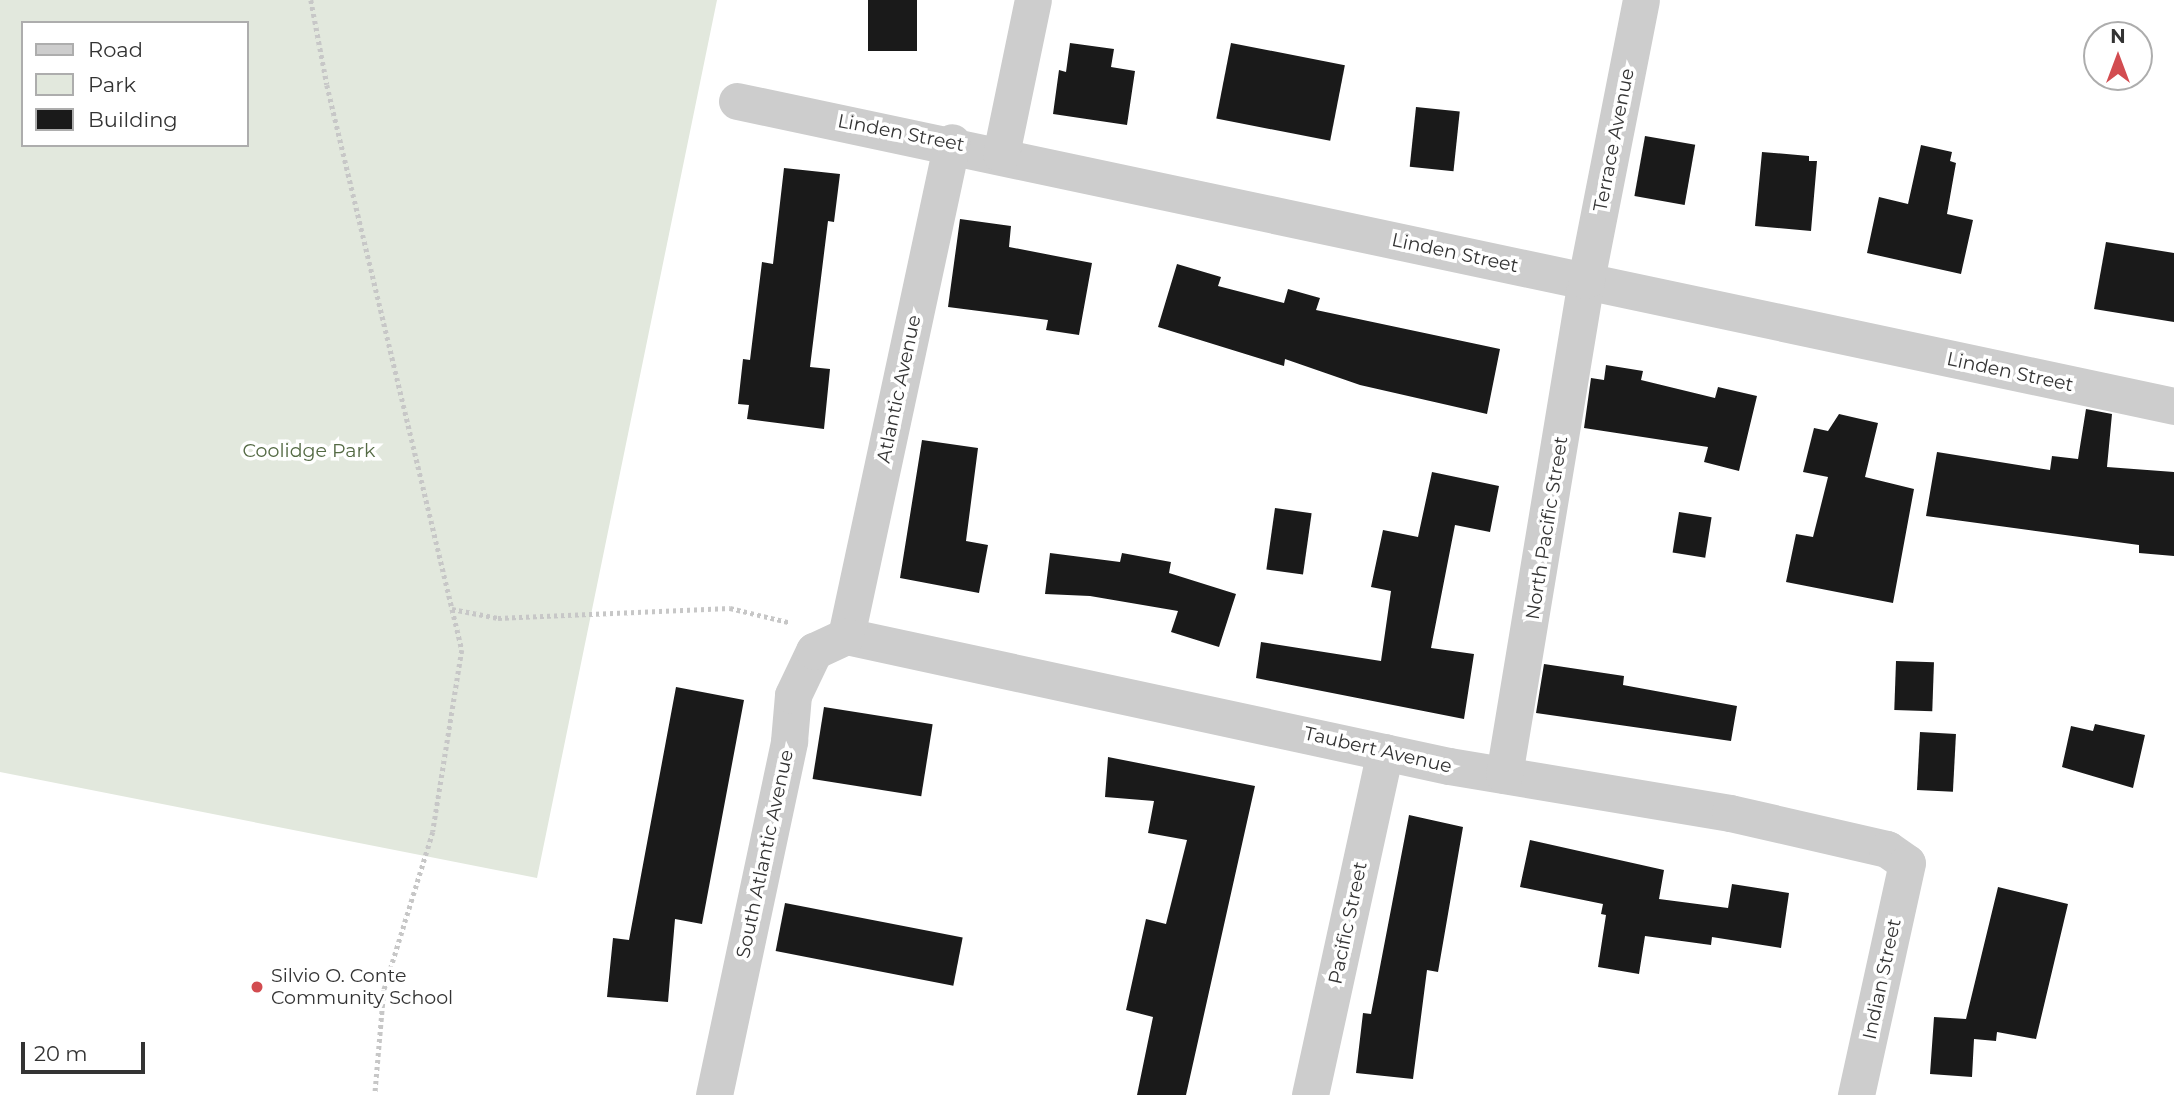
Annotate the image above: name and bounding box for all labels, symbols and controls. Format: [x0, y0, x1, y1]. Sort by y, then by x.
legend [21, 21, 248, 147]
north arrow [2083, 21, 2153, 91]
text: N [2110, 25, 2126, 48]
text: Road [88, 37, 143, 62]
street label: Terrace Avenue [1589, 66, 1639, 214]
text: Park [88, 72, 136, 97]
text: Building [88, 107, 178, 132]
street label: Linden Street [836, 110, 966, 156]
street label: Linden Street [1390, 228, 1520, 278]
street label: Atlantic Avenue [872, 313, 926, 465]
street label: Linden Street [1945, 347, 2075, 397]
street label: North Pacific Street [1521, 435, 1573, 621]
park label: Coolidge Park [243, 440, 375, 462]
street label: Taubert Avenue [1302, 722, 1454, 778]
street label: South Atlantic Avenue [732, 748, 798, 960]
street label: Pacific Street [1324, 860, 1372, 986]
street label: Indian Street [1858, 916, 1906, 1042]
place label: Silvio O. Conte Community School [271, 965, 453, 1009]
marker: Silvio O. Conte Community School [249, 979, 265, 995]
scale bar [24, 1028, 149, 1072]
text: 20 m [34, 1041, 88, 1066]

